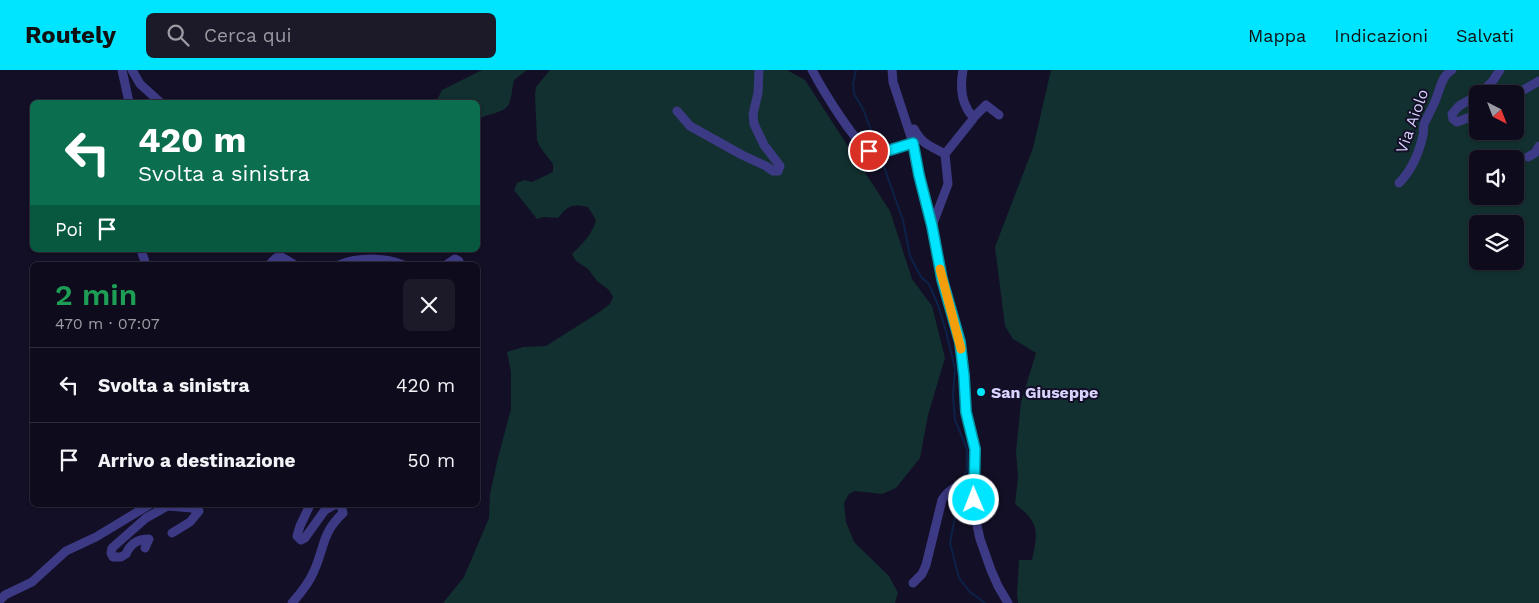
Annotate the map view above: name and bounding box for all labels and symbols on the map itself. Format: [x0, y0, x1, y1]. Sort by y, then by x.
north arrow [1469, 85, 1524, 140]
street label: Via Aiolo [1392, 86, 1432, 156]
pin [848, 130, 890, 172]
place label: San Giuseppe [991, 383, 1098, 402]
marker: San Giuseppe [975, 386, 987, 398]
position arrow [947, 473, 999, 525]

